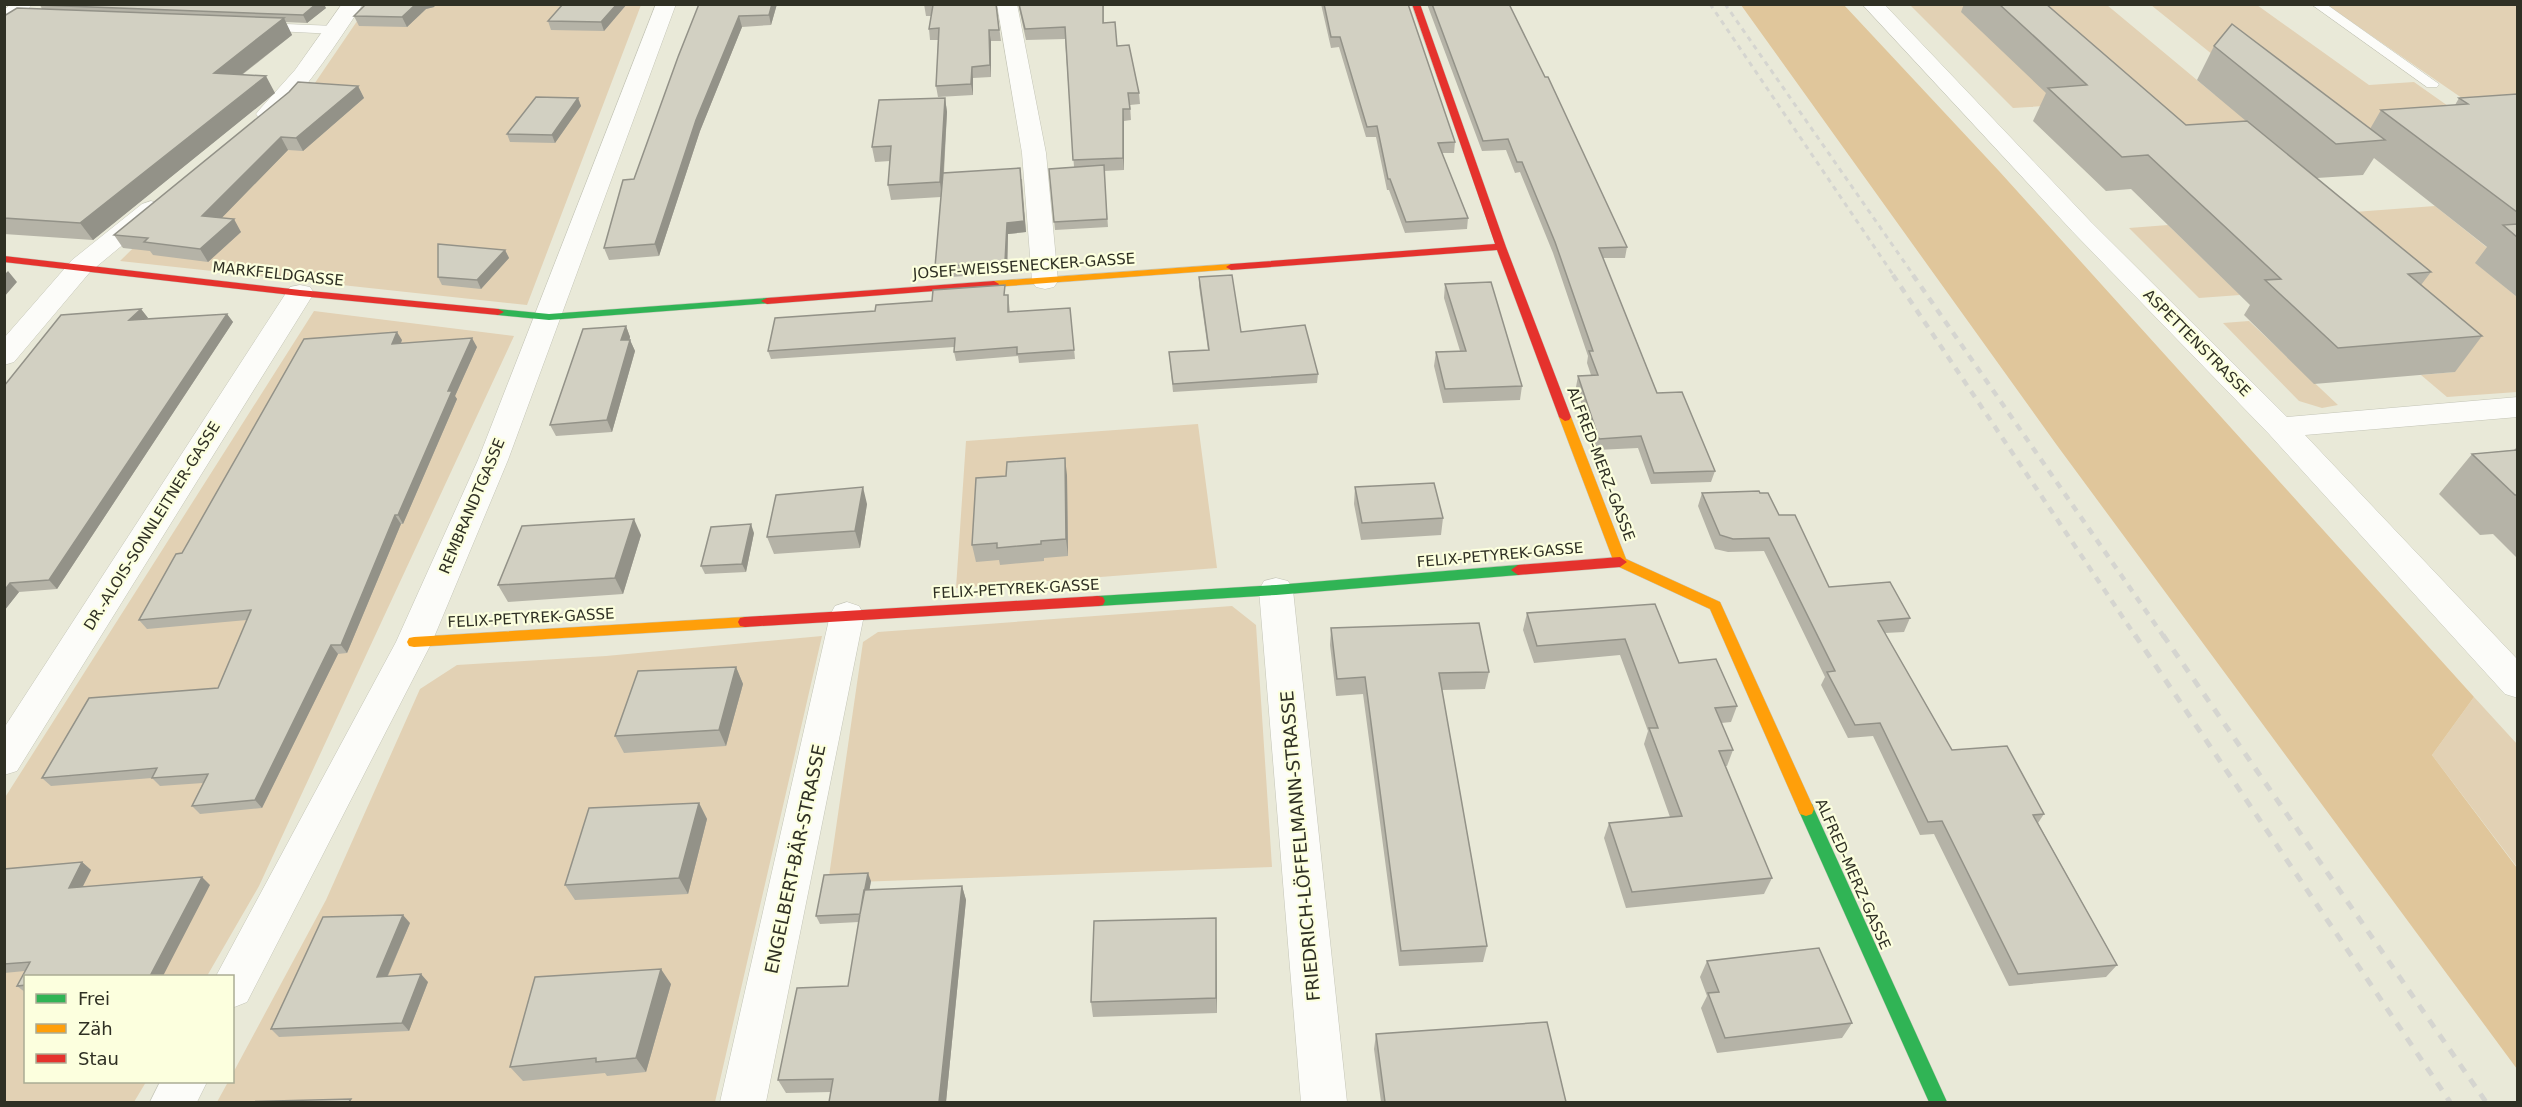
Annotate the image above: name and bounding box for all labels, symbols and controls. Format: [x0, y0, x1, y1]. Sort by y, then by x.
street label: JOSEF-WEISSENECKER-GASSE [911, 249, 1136, 283]
street label: MARKFELDGASSE [211, 258, 345, 290]
street label: ASPETTENSTRASSE [2140, 286, 2254, 400]
street label: ALFRED-MERZ-GASSE [1563, 385, 1639, 543]
street label: DR.-ALOIS-SONNLEITNER-GASSE [80, 418, 224, 634]
street label: REMBRANDTGASSE [435, 435, 509, 577]
street label: FELIX-PETYREK-GASSE [1416, 539, 1584, 571]
street label: FELIX-PETYREK-GASSE [932, 576, 1100, 602]
street label: FELIX-PETYREK-GASSE [447, 605, 615, 631]
street label: FRIEDRICH-LÖFFELMANN-STRASSE [1276, 690, 1324, 1002]
street label: ENGELBERT-BÄR-STRASSE [760, 742, 830, 976]
street label: ALFRED-MERZ-GASSE [1812, 796, 1894, 952]
legend [24, 975, 234, 1083]
text: Frei [78, 988, 110, 1009]
text: Zäh [78, 1018, 113, 1039]
text: Stau [78, 1048, 119, 1069]

